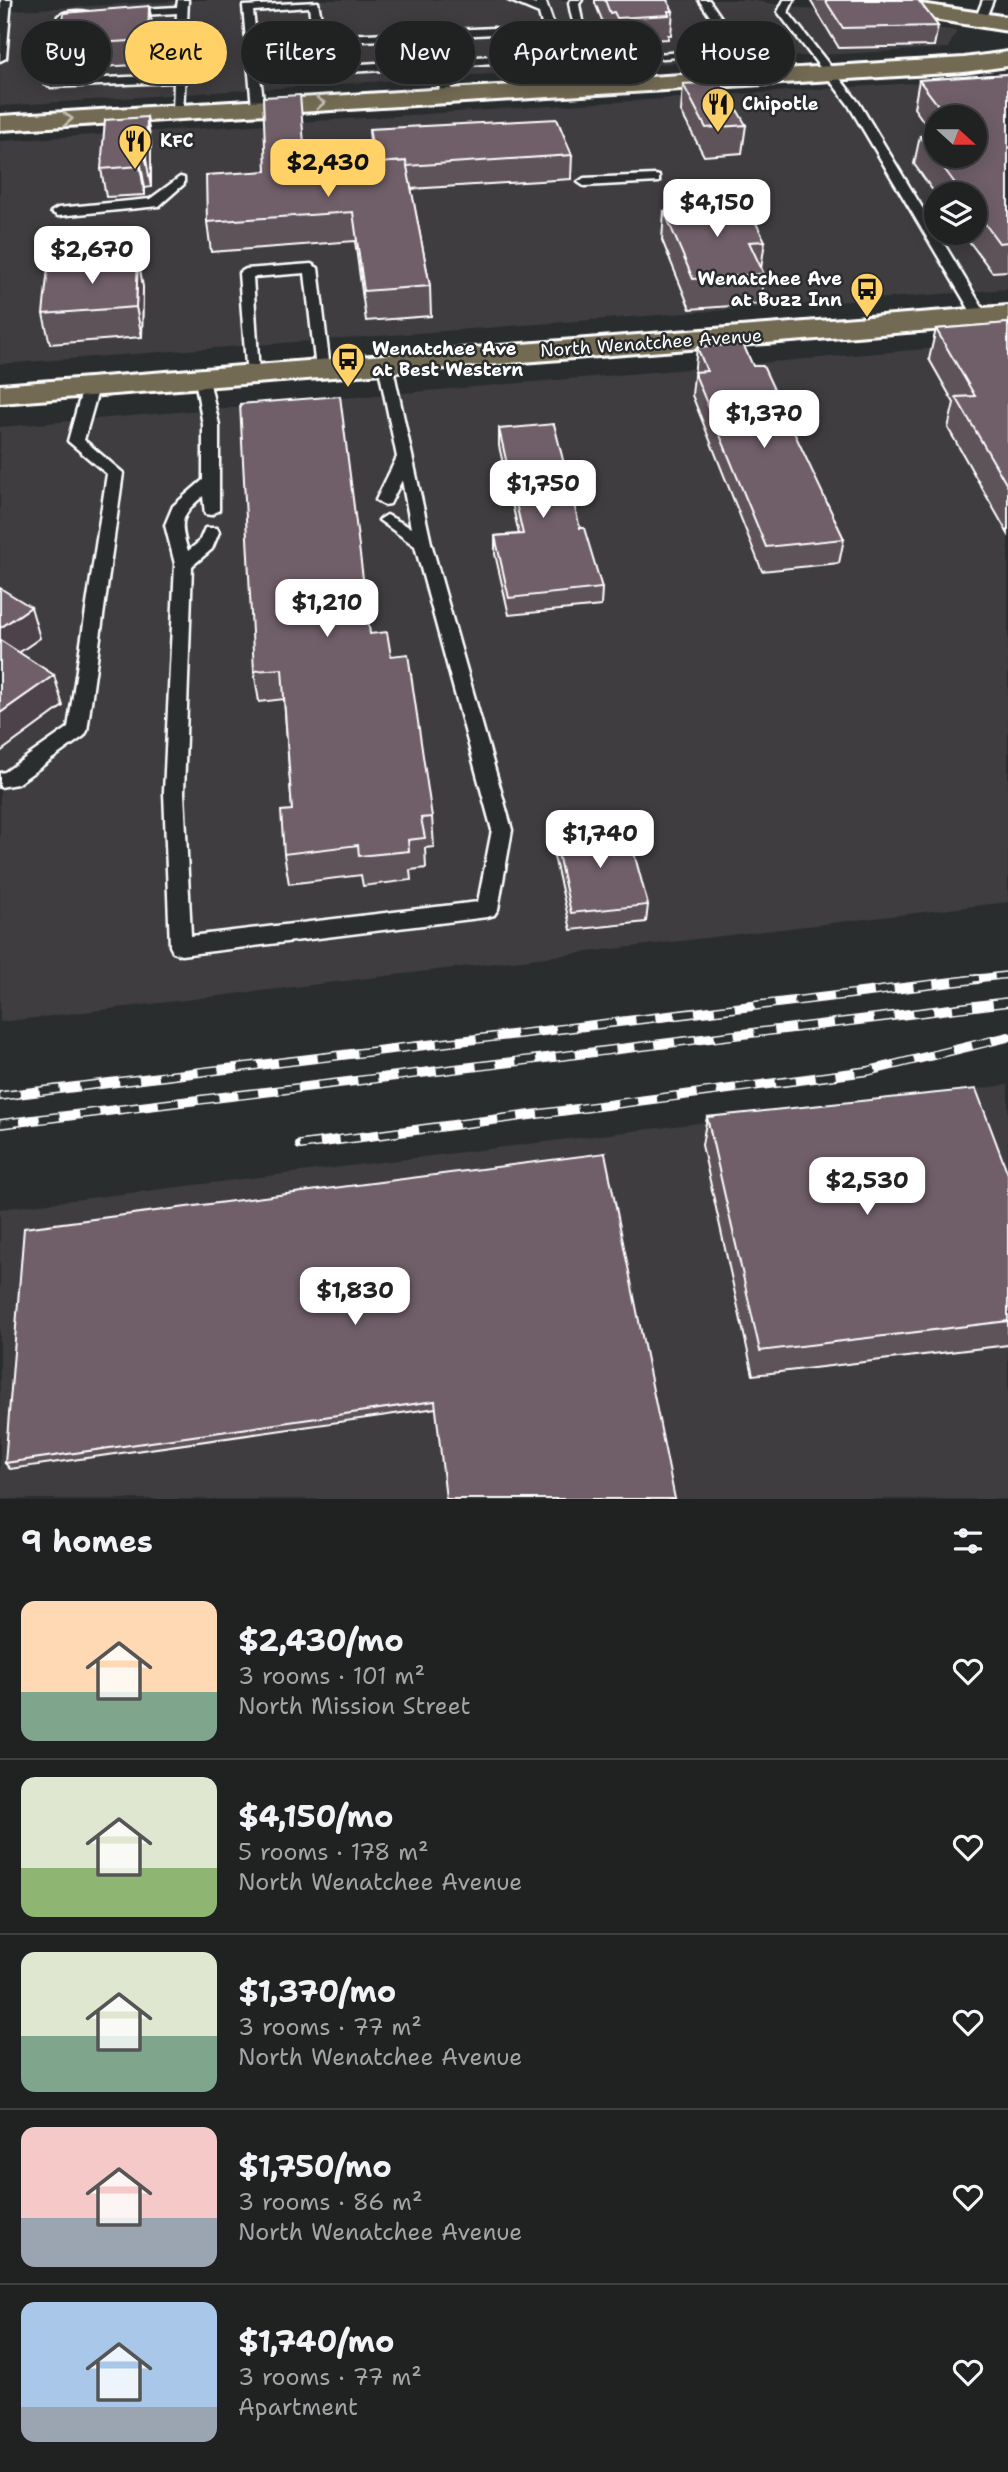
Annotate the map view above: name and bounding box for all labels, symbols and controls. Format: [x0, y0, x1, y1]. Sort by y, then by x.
chip: Buy [21, 21, 111, 84]
chip: Rent [125, 21, 227, 84]
chip: Filters [241, 21, 361, 84]
chip: New [375, 21, 475, 84]
chip: Apartment [489, 21, 662, 84]
chip: House [676, 21, 795, 84]
restaurant icon: Chipotle [699, 85, 737, 134]
place label: Chipotle [742, 92, 819, 116]
one-way arrow [314, 96, 325, 111]
north arrow [924, 105, 987, 168]
map controls [924, 105, 987, 245]
one-way arrow [63, 112, 74, 127]
restaurant icon: KFC [116, 122, 154, 171]
place label: KFC [160, 129, 194, 153]
pin: $2,430 [271, 140, 385, 199]
text: $2,430 [286, 147, 370, 177]
pin: $4,150 [660, 180, 774, 239]
button: layers [924, 182, 987, 245]
text: $4,150 [679, 187, 755, 217]
pin: $2,670 [35, 226, 149, 286]
text: $2,670 [50, 234, 134, 264]
place label: Wenatchee Ave at Buzz Inn [697, 267, 842, 312]
bus stop icon: Wenatchee Ave at Buzz Inn [848, 270, 886, 319]
street label: North Wenatchee Avenue [539, 323, 763, 363]
place label: Wenatchee Ave at Best Western [372, 337, 523, 382]
bus stop icon: Wenatchee Ave at Best Western [329, 340, 367, 389]
pin: $1,370 [707, 391, 821, 450]
text: $1,370 [725, 398, 803, 428]
pin: $1,750 [486, 461, 600, 520]
text: $1,750 [506, 468, 580, 498]
pin: $1,210 [270, 580, 384, 639]
text: $1,210 [291, 587, 363, 617]
pin: $1,740 [543, 810, 657, 870]
text: $1,740 [562, 818, 638, 848]
pin: $2,530 [810, 1158, 924, 1217]
text: $2,530 [825, 1165, 909, 1195]
pin: $1,830 [298, 1268, 412, 1327]
text: $1,830 [316, 1275, 394, 1305]
text: 9 homes [21, 1521, 153, 1562]
icon: filters [949, 1522, 987, 1560]
text: $2,430/mo [238, 1620, 404, 1661]
icon: home [77, 1629, 161, 1713]
icon: heart [949, 1652, 987, 1690]
text: 3 rooms · 101 m² [238, 1661, 425, 1691]
text: North Mission Street [238, 1691, 470, 1721]
text: $4,150/mo [238, 1796, 393, 1837]
icon: home [77, 1805, 161, 1889]
icon: heart [949, 1828, 987, 1866]
text: 5 rooms · 178 m² [238, 1837, 429, 1867]
text: North Wenatchee Avenue [238, 1867, 522, 1897]
text: $1,370/mo [238, 1971, 396, 2012]
icon: home [77, 1980, 161, 2064]
icon: heart [949, 2003, 987, 2041]
text: 3 rooms · 77 m² [238, 2012, 422, 2042]
text: North Wenatchee Avenue [238, 2042, 522, 2072]
text: $1,750/mo [238, 2146, 392, 2187]
icon: home [77, 2155, 161, 2239]
icon: heart [949, 2178, 987, 2216]
text: 3 rooms · 86 m² [238, 2187, 423, 2217]
text: North Wenatchee Avenue [238, 2217, 522, 2247]
text: $1,740/mo [238, 2321, 395, 2362]
icon: home [77, 2330, 161, 2414]
icon: heart [949, 2353, 987, 2391]
text: 3 rooms · 77 m² [238, 2362, 422, 2392]
text: Apartment [238, 2392, 358, 2422]

